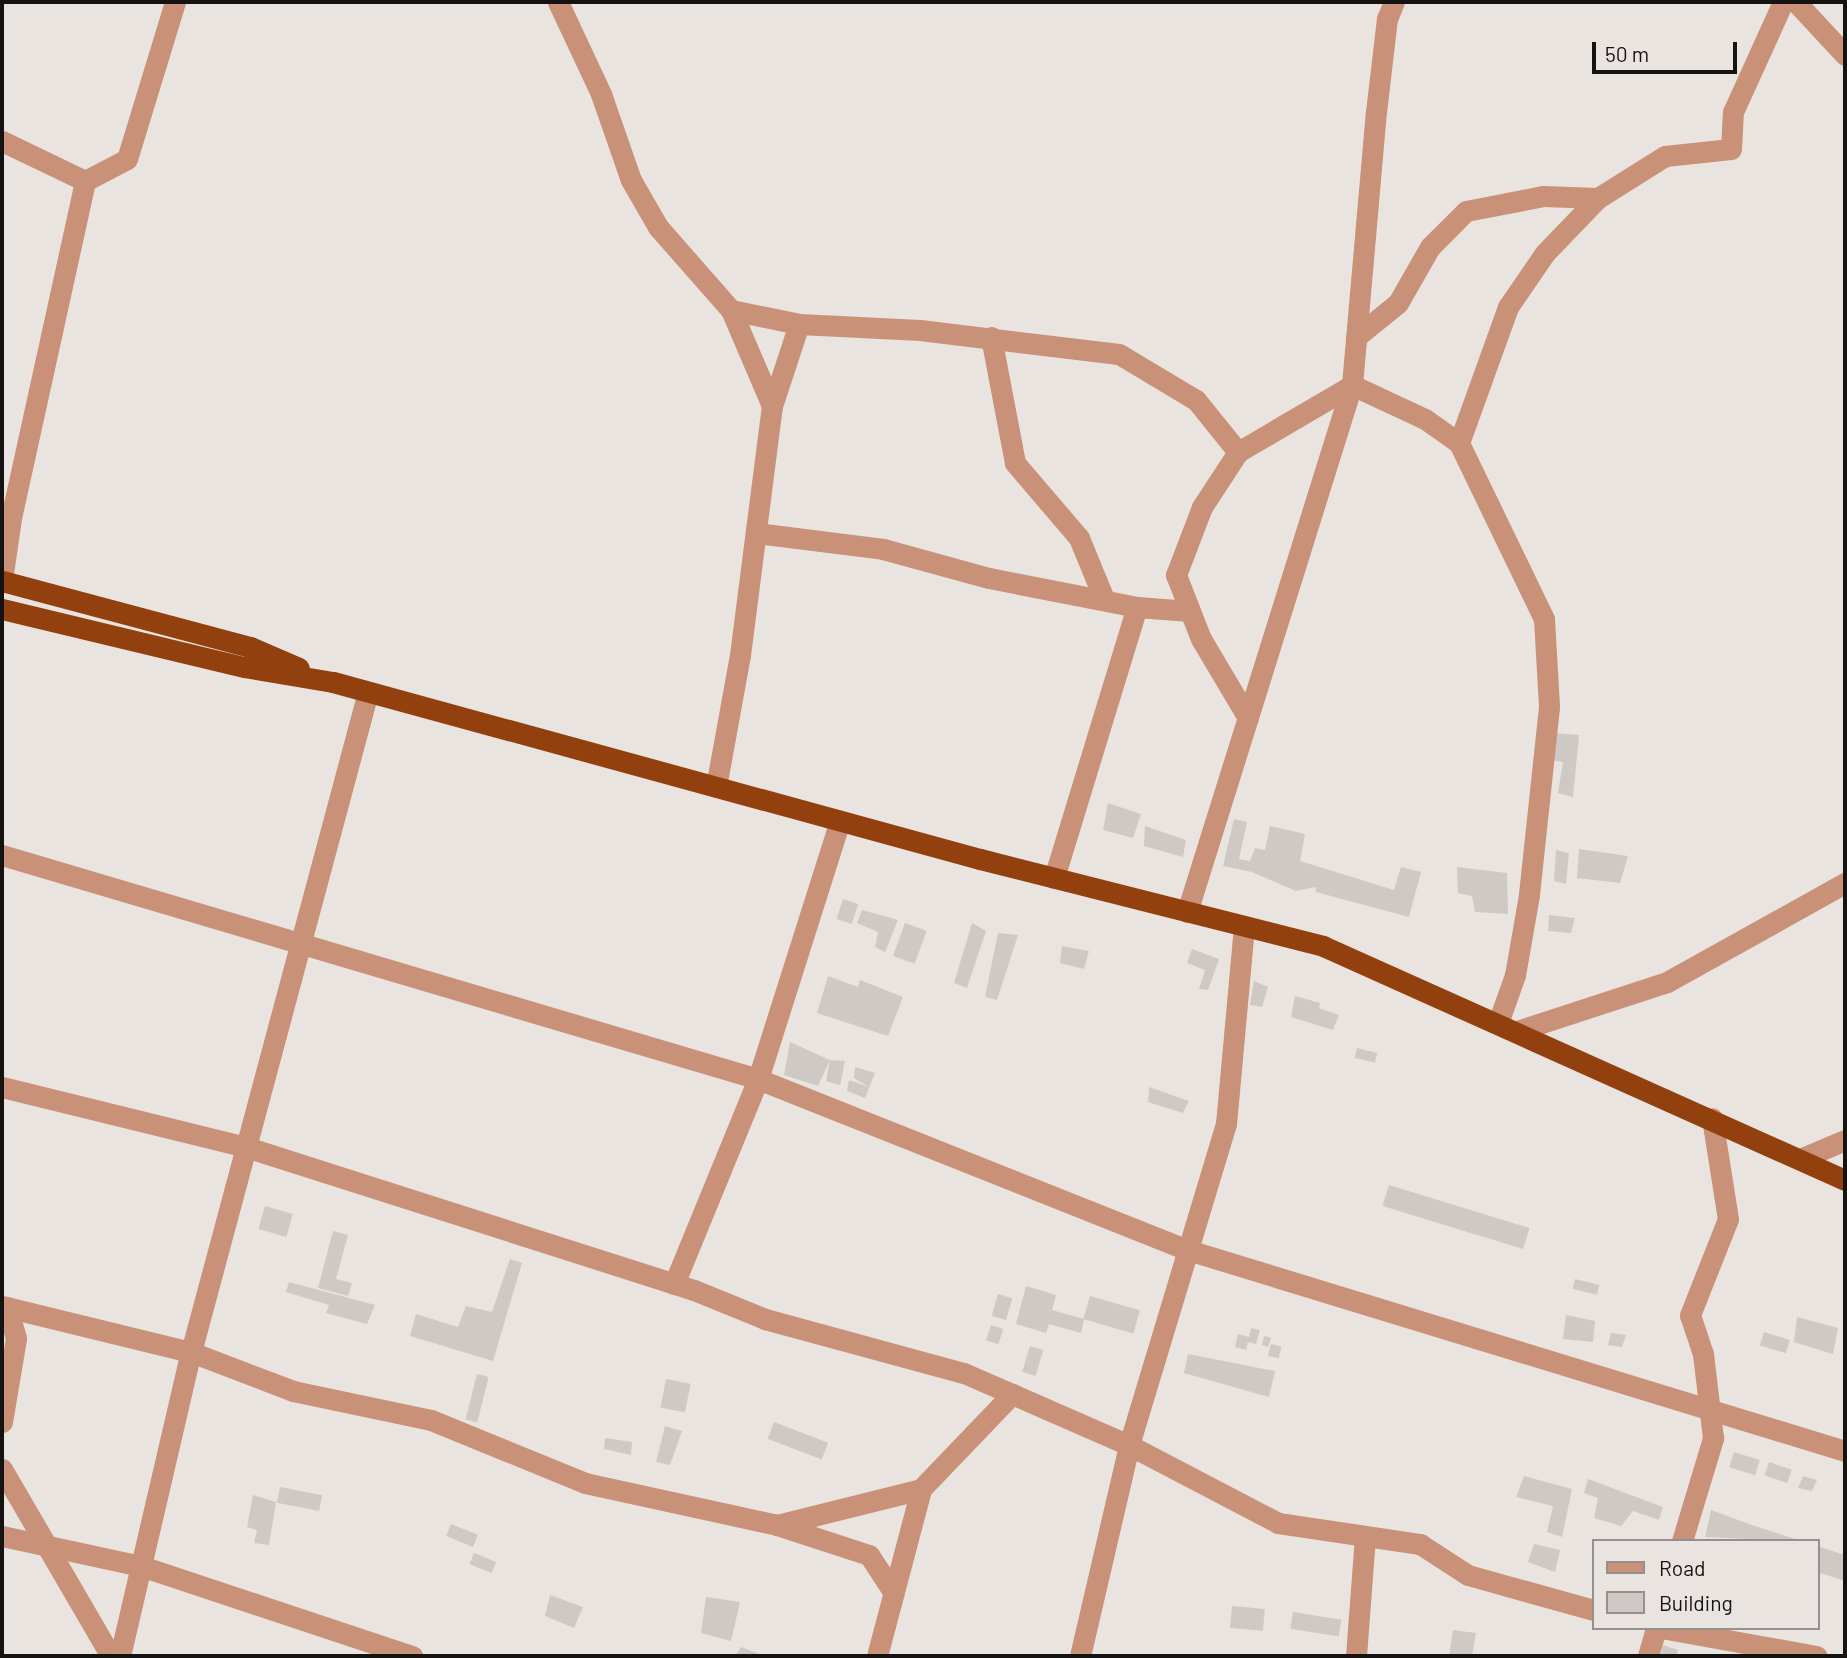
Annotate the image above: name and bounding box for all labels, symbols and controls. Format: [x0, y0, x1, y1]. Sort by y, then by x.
scale bar [1595, 28, 1740, 72]
text: 50 m [1605, 41, 1649, 66]
legend [1591, 1539, 1819, 1630]
text: Road [1659, 1555, 1705, 1580]
text: Building [1659, 1590, 1733, 1615]

